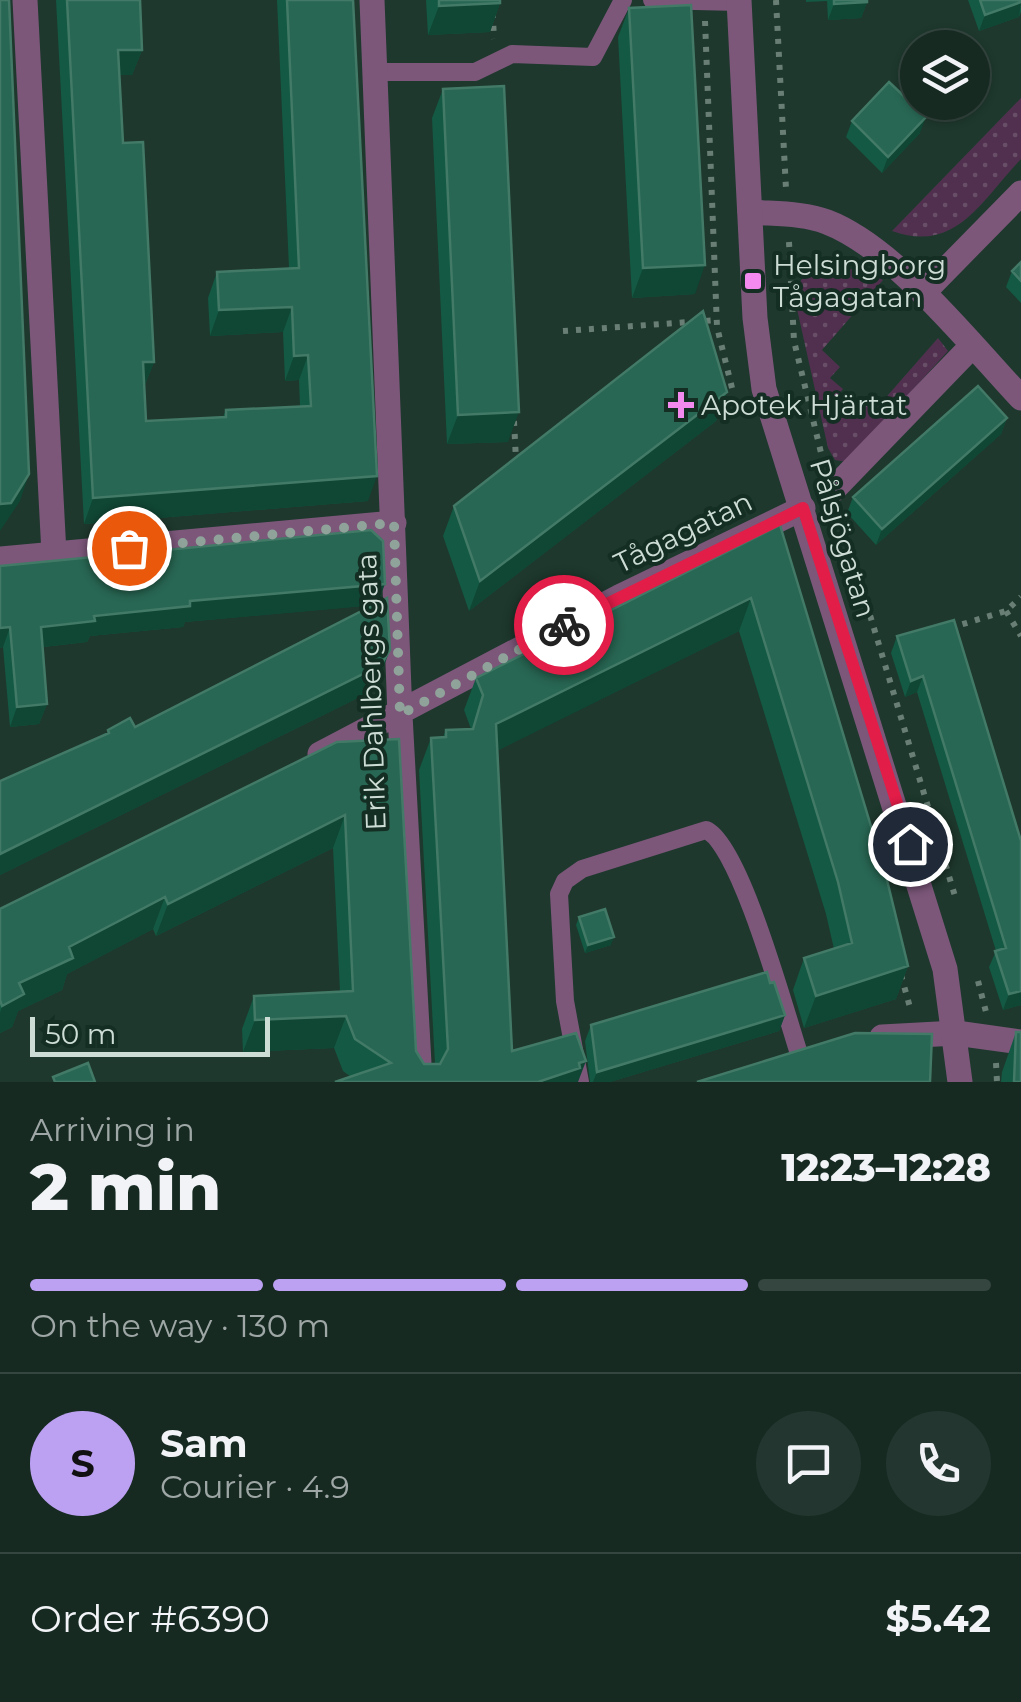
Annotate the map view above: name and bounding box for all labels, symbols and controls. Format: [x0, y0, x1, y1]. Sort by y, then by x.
map controls [900, 30, 990, 120]
button: layers [900, 30, 990, 120]
place label: Helsingborg Tågagatan [773, 248, 946, 314]
marker: Helsingborg Tågagatan [742, 270, 764, 292]
place label: Apotek Hjärtat [701, 388, 907, 422]
marker: Apotek Hjärtat [670, 394, 692, 416]
street label: Pålsjögatan [803, 454, 883, 622]
street label: Tågagatan [608, 484, 758, 580]
pin [87, 506, 172, 591]
icon: bag [102, 521, 157, 576]
street label: Erik Dahlbergs gata [349, 553, 393, 831]
courier [514, 575, 614, 675]
icon: bike [537, 598, 592, 653]
pin [868, 802, 953, 887]
icon: home [883, 817, 938, 872]
scale bar [30, 1012, 270, 1056]
text: 50 m [45, 1017, 116, 1051]
text: Arriving in [30, 1110, 195, 1149]
text: 12:23–12:28 [781, 1144, 991, 1191]
text: 2 min [30, 1147, 221, 1226]
text: On the way · 130 m [30, 1306, 330, 1345]
button: chat [756, 1411, 861, 1516]
button: phone [886, 1411, 991, 1516]
text: Sam [160, 1420, 248, 1467]
text: S [70, 1440, 95, 1487]
text: Courier · 4.9 [160, 1467, 350, 1506]
text: Order #6390 [30, 1595, 270, 1642]
text: $5.42 [886, 1595, 991, 1642]

